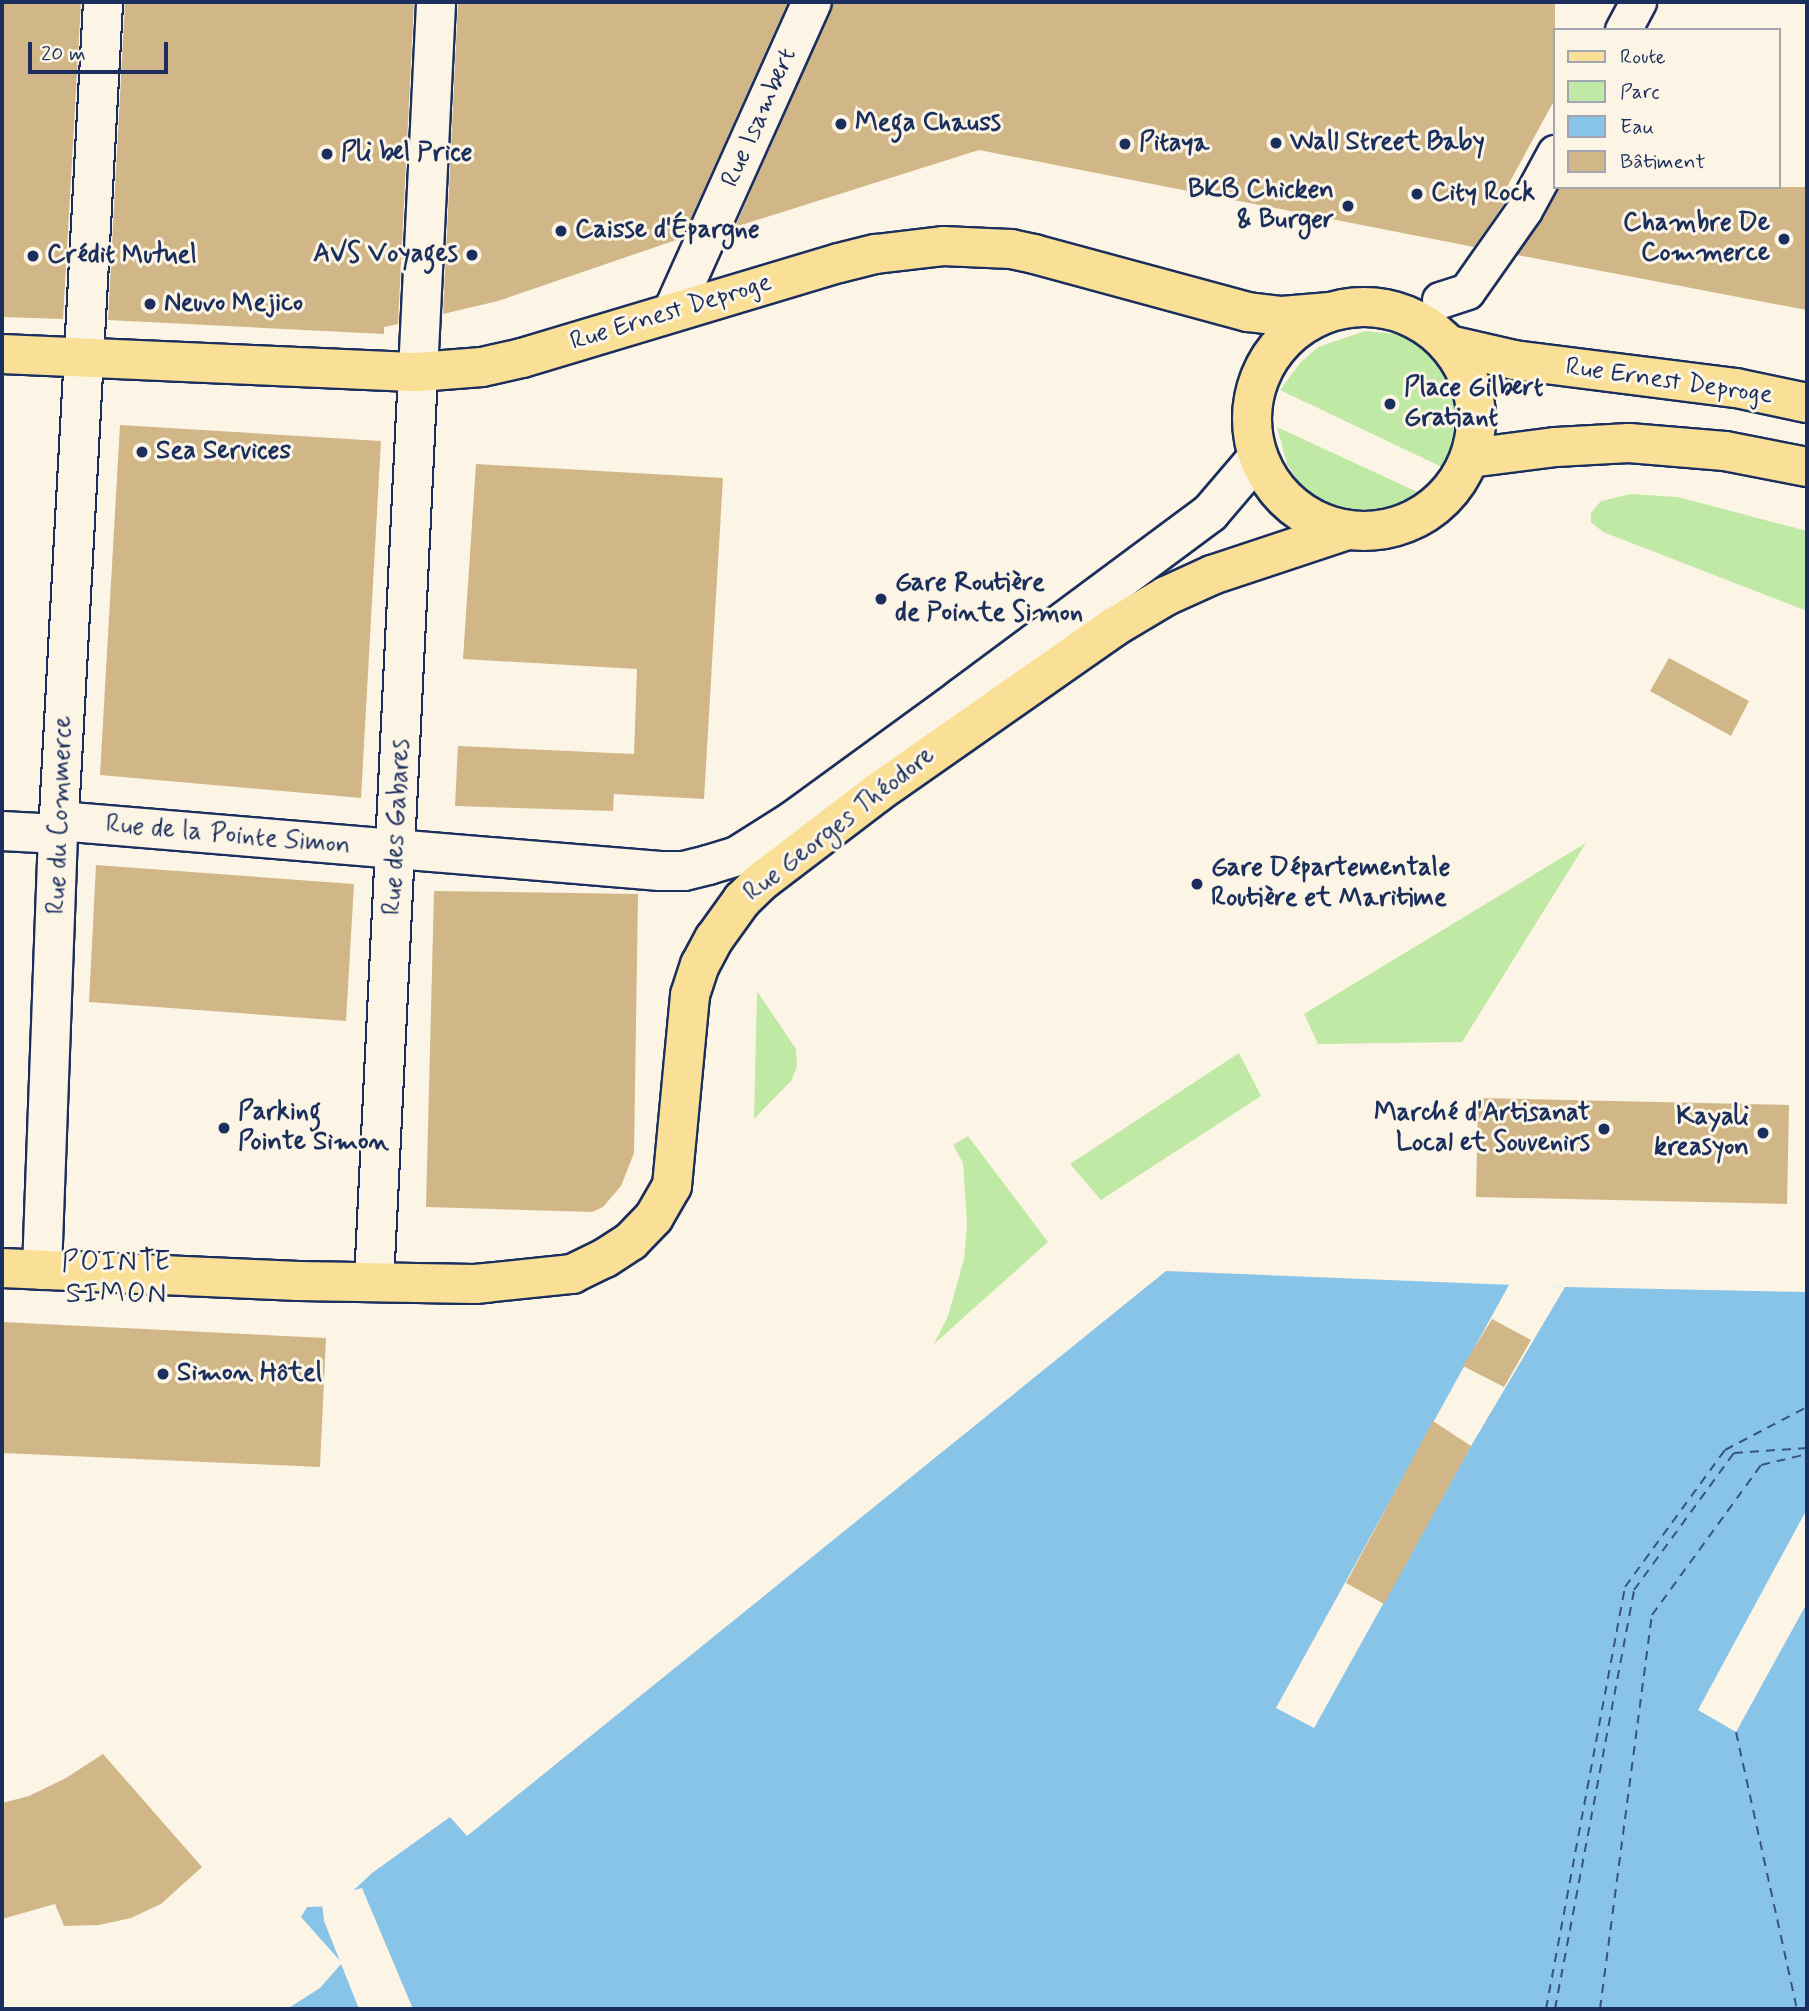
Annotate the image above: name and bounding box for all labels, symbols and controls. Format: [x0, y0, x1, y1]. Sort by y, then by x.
scale bar [32, 28, 172, 72]
legend [1554, 28, 1781, 189]
text: 20 m [41, 40, 86, 68]
street label: Rue Isambert [715, 42, 805, 194]
text: Route [1620, 43, 1666, 71]
text: Parc [1620, 78, 1660, 106]
place label: Mega Chauss [855, 108, 999, 140]
text: Eau [1620, 113, 1654, 141]
marker: Mega Chauss [833, 116, 849, 132]
place label: Wall Street Baby [1290, 127, 1484, 159]
place label: Pitaya [1139, 128, 1209, 160]
marker: Wall Street Baby [1268, 135, 1284, 151]
marker: Pitaya [1117, 136, 1133, 152]
place label: Pli bel Price [341, 138, 471, 170]
marker: Pli bel Price [319, 146, 335, 162]
text: Bâtiment [1620, 148, 1705, 176]
place label: BKB Chicken & Burger [1188, 175, 1334, 236]
place label: City Rock [1431, 178, 1535, 210]
marker: City Rock [1409, 186, 1425, 202]
marker: BKB Chicken & Burger [1340, 198, 1356, 214]
place label: Chambre De Commerce [1625, 208, 1770, 270]
place label: Caisse d'Épargne [575, 215, 760, 247]
marker: Caisse d'Épargne [553, 223, 569, 239]
marker: Chambre De Commerce [1776, 231, 1792, 247]
place label: AVS Voyages [314, 239, 458, 271]
place label: Crédit Mutuel [47, 240, 201, 272]
marker: AVS Voyages [464, 247, 480, 263]
marker: Crédit Mutuel [25, 248, 41, 264]
street label: Rue Ernest Deproge [567, 268, 775, 358]
place label: Neuvo Mejico [164, 288, 304, 320]
marker: Neuvo Mejico [142, 296, 158, 312]
street label: Rue Ernest Deproge [1564, 352, 1774, 412]
place label: Place Gilbert Gratiant [1404, 373, 1543, 434]
marker: Place Gilbert Gratiant [1382, 396, 1398, 412]
place label: Sea Services [156, 436, 292, 468]
marker: Sea Services [134, 444, 150, 460]
place label: Gare Routière de Pointe Simon [895, 568, 1078, 630]
marker: Gare Routière de Pointe Simon [873, 591, 889, 607]
street label: Rue du Commerce [42, 712, 80, 918]
street label: Rue des Gabares [378, 736, 418, 918]
street label: Rue Georges Théodore [738, 741, 942, 909]
street label: Rue de la Pointe Simon [100, 809, 356, 863]
place label: Gare Départementale Routière et Maritime [1211, 853, 1449, 914]
marker: Gare Départementale Routière et Maritime [1189, 876, 1205, 892]
place label: Parking Pointe Simon [238, 1097, 389, 1158]
place label: Marché d'Artisanat Local et Souvenirs [1374, 1098, 1590, 1160]
place label: Kayali kreasyon [1654, 1102, 1749, 1164]
marker: Parking Pointe Simon [216, 1120, 232, 1136]
marker: Marché d'Artisanat Local et Souvenirs [1596, 1121, 1612, 1137]
marker: Kayali kreasyon [1755, 1125, 1771, 1141]
district label: POINTE SIMON [59, 1246, 175, 1312]
place label: Simon Hôtel [177, 1358, 322, 1390]
marker: Simon Hôtel [155, 1366, 171, 1382]

